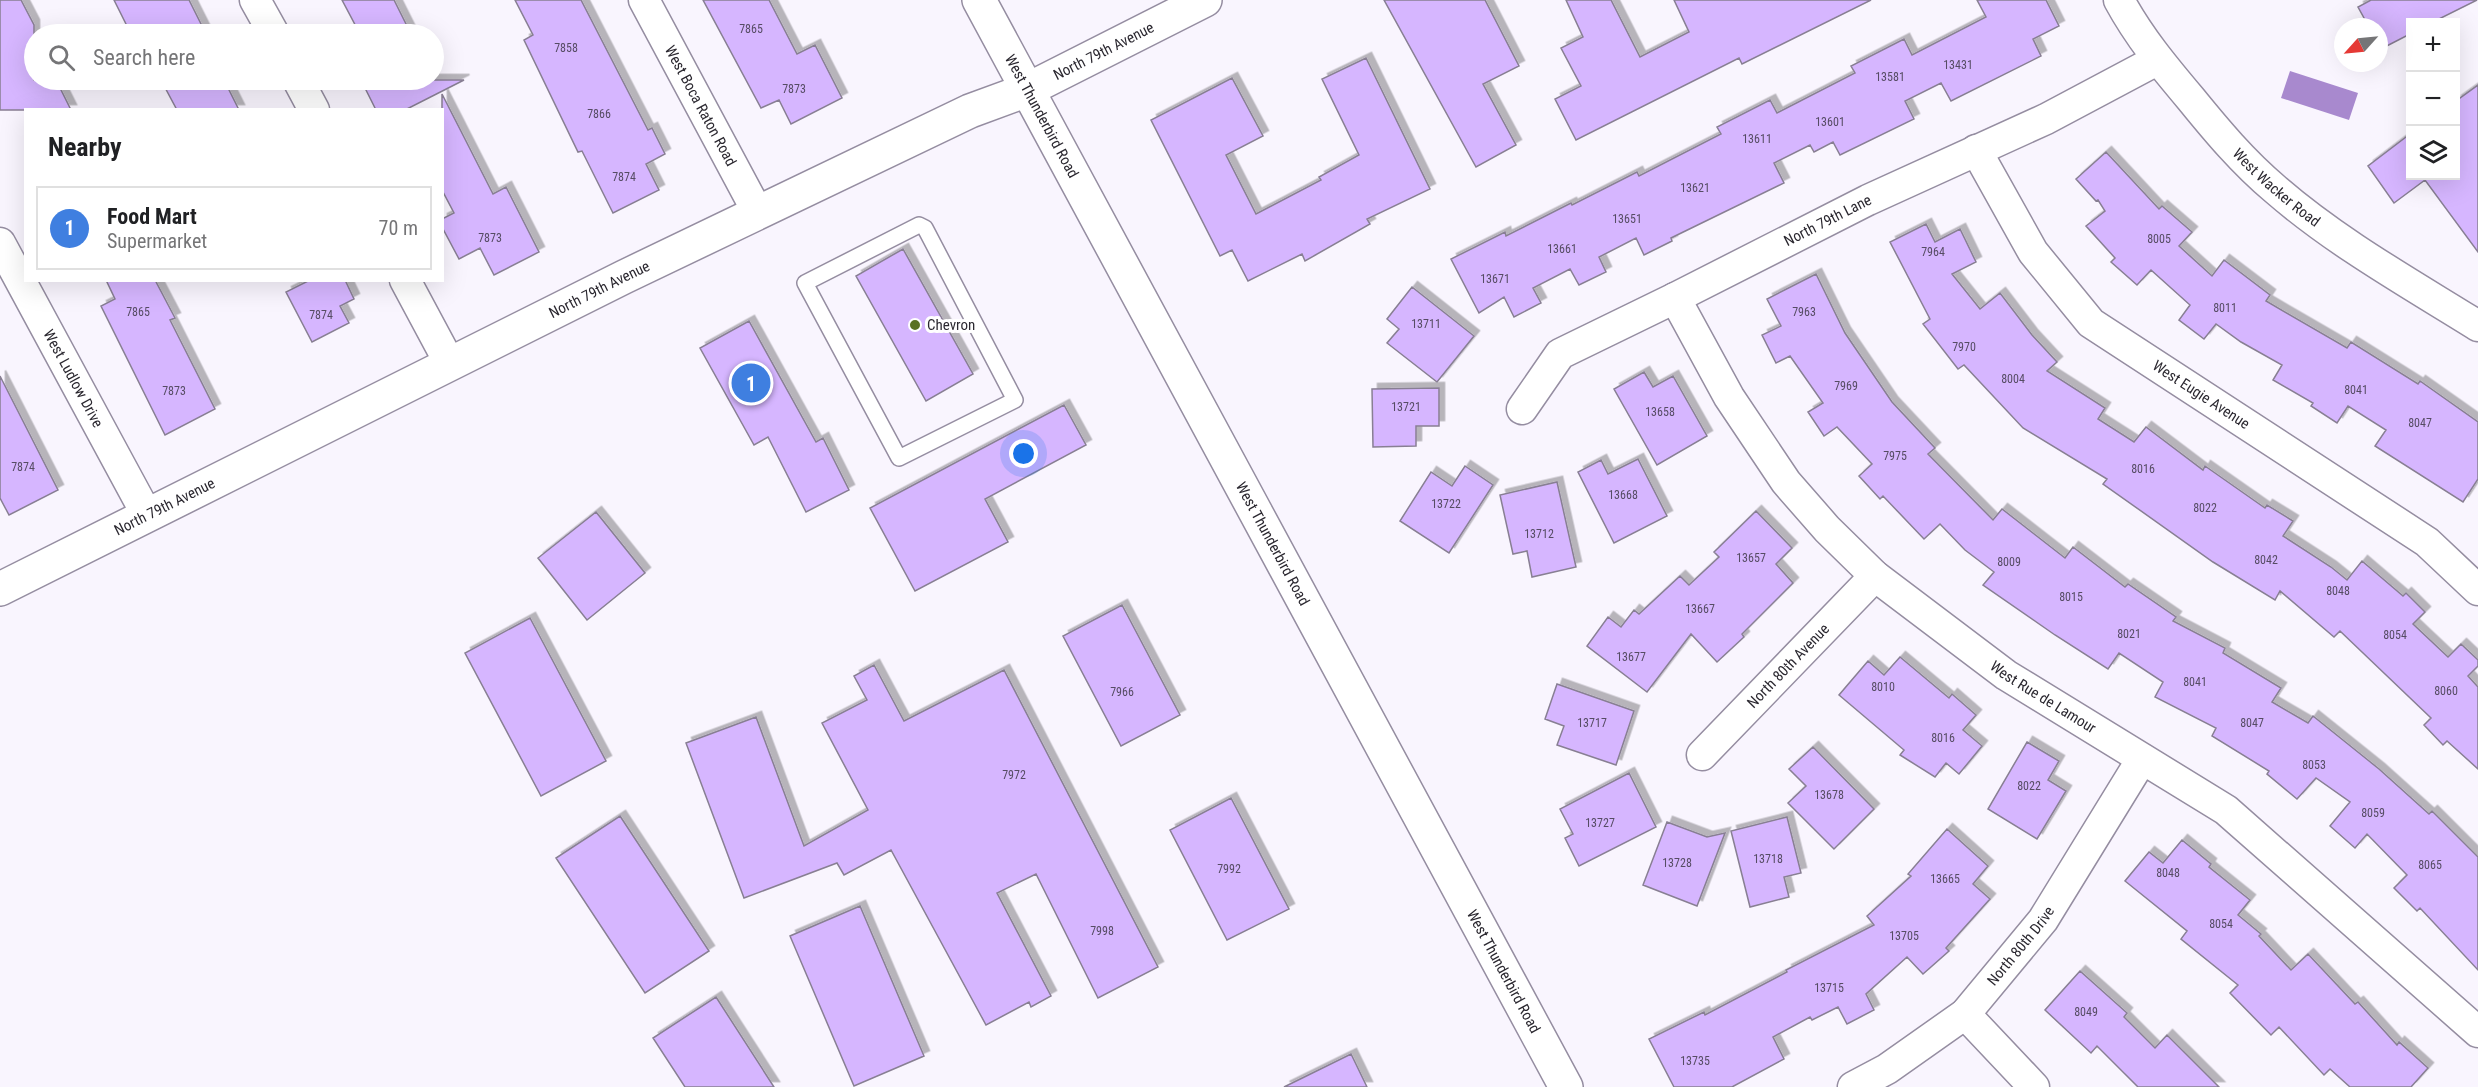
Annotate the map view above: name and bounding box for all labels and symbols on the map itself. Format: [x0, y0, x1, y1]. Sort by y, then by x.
street label: North 79th Avenue [1050, 18, 1157, 84]
north arrow [2334, 18, 2388, 72]
house number: 7865 [739, 22, 763, 36]
house number: 7858 [554, 41, 578, 55]
street label: West Boca Raton Road [661, 42, 740, 169]
street label: West Thunderbird Road [1001, 51, 1082, 181]
house number: 13431 [1943, 58, 1973, 72]
house number: 13581 [1875, 70, 1905, 84]
house number: 7873 [782, 82, 806, 96]
house number: 7866 [587, 107, 611, 121]
house number: 13601 [1815, 115, 1845, 129]
house number: 13611 [1742, 132, 1772, 146]
street label: West Wacker Road [2229, 145, 2323, 231]
house number: 7874 [612, 170, 636, 184]
house number: 13621 [1680, 181, 1710, 195]
street label: North 79th Lane [1781, 191, 1874, 250]
house number: 13651 [1612, 212, 1642, 226]
house number: 7873 [478, 231, 502, 245]
house number: 8005 [2147, 232, 2171, 246]
house number: 13661 [1547, 242, 1577, 256]
house number: 7964 [1921, 245, 1945, 259]
street label: North 79th Avenue [546, 257, 653, 322]
house number: 13671 [1480, 272, 1510, 286]
house number: 8011 [2213, 301, 2237, 315]
house number: 7865 [126, 305, 150, 319]
house number: 7963 [1792, 305, 1816, 319]
house number: 7874 [309, 308, 333, 322]
place label: Chevron [927, 316, 975, 334]
house number: 13711 [1411, 317, 1441, 331]
marker: Chevron [908, 318, 922, 332]
street label: West Ludlow Drive [39, 326, 107, 431]
house number: 7970 [1952, 340, 1976, 354]
street label: West Eugie Avenue [2149, 357, 2253, 433]
pin: 1 [732, 360, 771, 406]
house number: 8004 [2001, 372, 2025, 386]
house number: 7969 [1834, 379, 1858, 393]
house number: 8041 [2344, 383, 2368, 397]
house number: 7873 [162, 384, 186, 398]
house number: 13721 [1391, 400, 1421, 414]
house number: 13658 [1645, 405, 1675, 419]
house number: 8047 [2408, 416, 2432, 430]
your location [1009, 439, 1038, 468]
house number: 7975 [1883, 449, 1907, 463]
house number: 7874 [11, 460, 35, 474]
house number: 8016 [2131, 462, 2155, 476]
street label: North 79th Avenue [111, 474, 218, 539]
street label: West Thunderbird Road [1232, 479, 1313, 609]
house number: 13668 [1608, 488, 1638, 502]
house number: 13722 [1431, 497, 1461, 511]
house number: 8022 [2193, 501, 2217, 515]
house number: 13712 [1524, 527, 1554, 541]
house number: 13657 [1736, 551, 1766, 565]
house number: 8042 [2254, 553, 2278, 567]
house number: 8009 [1997, 555, 2021, 569]
house number: 8048 [2326, 584, 2350, 598]
house number: 8015 [2059, 590, 2083, 604]
house number: 13667 [1685, 602, 1715, 616]
street label: North 80th Avenue [1743, 620, 1833, 712]
house number: 8021 [2117, 627, 2141, 641]
house number: 8054 [2383, 628, 2407, 642]
house number: 13677 [1616, 650, 1646, 664]
street label: West Rue de Lamour [1986, 657, 2100, 737]
house number: 8041 [2183, 675, 2207, 689]
house number: 8010 [1871, 680, 1895, 694]
house number: 8060 [2434, 684, 2458, 698]
house number: 7966 [1110, 685, 1134, 699]
house number: 13717 [1577, 716, 1607, 730]
house number: 8047 [2240, 716, 2264, 730]
house number: 8016 [1931, 731, 1955, 745]
house number: 8053 [2302, 758, 2326, 772]
house number: 7972 [1002, 768, 1026, 782]
house number: 8022 [2017, 779, 2041, 793]
house number: 13678 [1814, 788, 1844, 802]
house number: 8059 [2361, 806, 2385, 820]
house number: 13727 [1585, 816, 1615, 830]
house number: 13718 [1753, 852, 1783, 866]
house number: 13728 [1662, 856, 1692, 870]
house number: 8065 [2418, 858, 2442, 872]
house number: 7992 [1217, 862, 1241, 876]
house number: 8048 [2156, 866, 2180, 880]
house number: 13665 [1930, 872, 1960, 886]
street label: North 80th Drive [1983, 903, 2058, 989]
street label: West Thunderbird Road [1463, 907, 1544, 1036]
house number: 8054 [2209, 917, 2233, 931]
house number: 7998 [1090, 924, 1114, 938]
house number: 13705 [1889, 929, 1919, 943]
house number: 13715 [1814, 981, 1844, 995]
house number: 8049 [2074, 1005, 2098, 1019]
house number: 13735 [1680, 1054, 1710, 1068]

